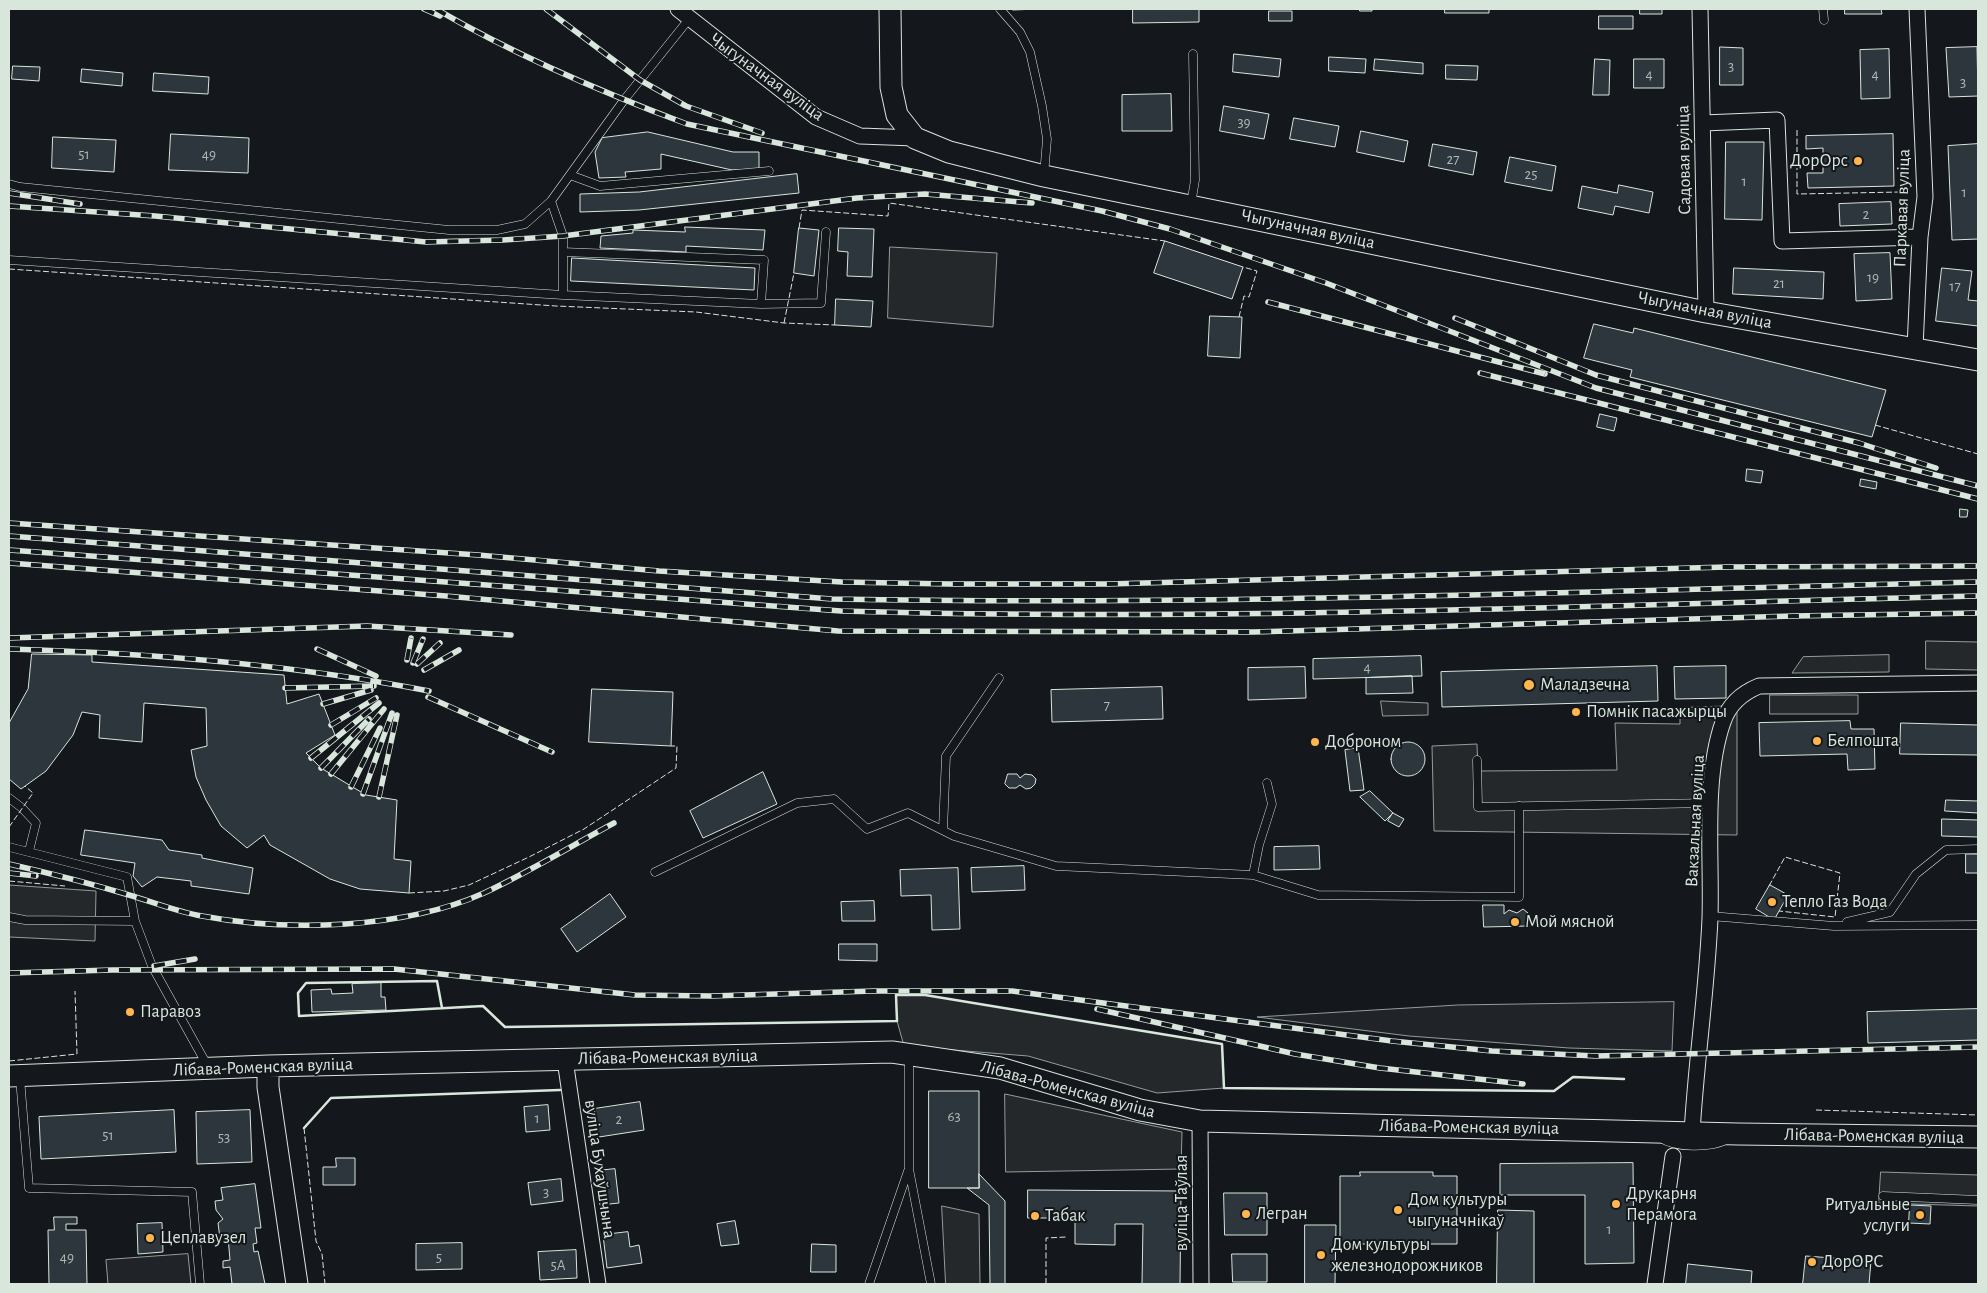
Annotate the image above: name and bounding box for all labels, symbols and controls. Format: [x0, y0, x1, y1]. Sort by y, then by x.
street label: Чыгуначная вуліца [706, 28, 828, 126]
house number: 3 [1728, 57, 1734, 75]
house number: 4 [1645, 65, 1653, 83]
house number: 4 [1871, 65, 1879, 83]
house number: 3 [1960, 73, 1966, 91]
street label: Садовая вуліца [1672, 105, 1696, 215]
house number: 39 [1237, 113, 1251, 131]
house number: 51 [78, 145, 90, 163]
house number: 49 [202, 145, 216, 163]
street label: Паркавая вуліца [1889, 148, 1915, 268]
house number: 27 [1446, 150, 1460, 168]
place label: ДорОрс [1790, 150, 1848, 172]
marker: ДорОрс [1852, 155, 1864, 167]
house number: 25 [1524, 165, 1538, 183]
house number: 1 [1741, 172, 1747, 190]
house number: 1 [1961, 183, 1967, 201]
street label: Чыгуначная вуліца [1239, 204, 1377, 254]
house number: 2 [1863, 205, 1869, 223]
house number: 19 [1867, 268, 1879, 286]
house number: 21 [1773, 274, 1785, 292]
house number: 17 [1949, 277, 1961, 295]
street label: Чыгуначная вуліца [1636, 286, 1774, 334]
house number: 4 [1363, 658, 1371, 676]
place label: Маладзечна [1540, 674, 1630, 696]
marker: Маладзечна [1522, 678, 1536, 692]
house number: 7 [1104, 696, 1110, 714]
place label: Помнік пасажырцы [1586, 701, 1727, 723]
marker: Помнік пасажырцы [1570, 706, 1582, 718]
place label: Белпошта [1827, 730, 1899, 752]
place label: Доброном [1325, 731, 1401, 753]
marker: Белпошта [1811, 735, 1823, 747]
marker: Доброном [1309, 736, 1321, 748]
street label: Вакзальная вуліца [1681, 754, 1709, 888]
place label: Тепло Газ Вода [1782, 891, 1887, 913]
marker: Тепло Газ Вода [1766, 896, 1778, 908]
place label: Мой мясной [1525, 911, 1615, 933]
marker: Мой мясной [1509, 916, 1521, 928]
place label: Паравоз [140, 1001, 201, 1023]
marker: Паравоз [124, 1006, 136, 1018]
street label: Лібава-Роменская вуліца [578, 1045, 758, 1069]
street label: Лібава-Роменская вуліца [173, 1053, 353, 1081]
street label: Лібава-Роменская вуліца [978, 1055, 1158, 1123]
street label: вуліца Бухаўшчына [580, 1098, 620, 1240]
house number: 63 [947, 1107, 961, 1125]
house number: 1 [534, 1109, 540, 1127]
house number: 2 [616, 1110, 622, 1128]
street label: Лібава-Роменская вуліца [1379, 1115, 1559, 1139]
street label: Лібава-Роменская вуліца [1784, 1124, 1964, 1148]
house number: 51 [102, 1126, 114, 1144]
house number: 53 [218, 1128, 230, 1146]
street label: вуліца Таўлая [1171, 1155, 1193, 1251]
house number: 3 [543, 1183, 549, 1201]
place label: Друкарня Перамога [1626, 1183, 1697, 1226]
place label: Дом культуры чыгуначнікаў [1408, 1189, 1507, 1232]
place label: Ритуальные услуги [1825, 1194, 1910, 1236]
marker: Друкарня Перамога [1610, 1198, 1622, 1210]
place label: Легран [1256, 1203, 1308, 1225]
marker: Дом культуры чыгуначнікаў [1392, 1204, 1404, 1216]
place label: Табак [1045, 1205, 1086, 1227]
marker: Легран [1240, 1208, 1252, 1220]
marker: Ритуальные услуги [1914, 1209, 1926, 1221]
marker: Табак [1029, 1210, 1041, 1222]
house number: 1 [1606, 1220, 1612, 1238]
place label: Цеплавузел [160, 1227, 246, 1249]
marker: Цеплавузел [144, 1232, 156, 1244]
place label: Дом культуры железнодорожников [1331, 1234, 1483, 1276]
house number: 49 [60, 1248, 74, 1266]
house number: 5 [436, 1248, 442, 1266]
marker: Дом культуры железнодорожников [1315, 1249, 1327, 1261]
place label: ДорОРС [1822, 1251, 1883, 1273]
house number: 5А [550, 1256, 566, 1274]
marker: ДорОРС [1806, 1256, 1818, 1268]

